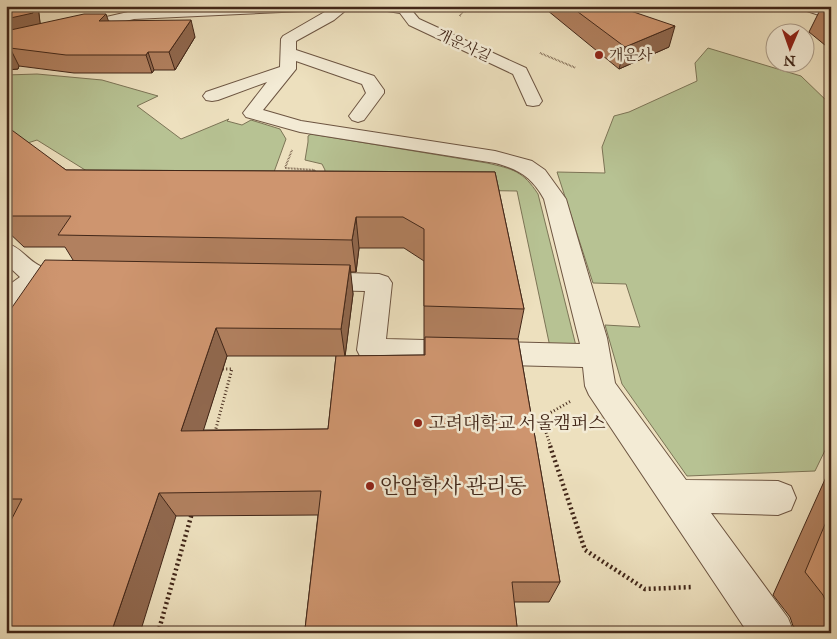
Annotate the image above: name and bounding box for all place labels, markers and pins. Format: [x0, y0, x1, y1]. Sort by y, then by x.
place label: 개운사 [609, 46, 653, 64]
marker: 개운사 [593, 49, 605, 61]
place label: 고려대학교 서울캠퍼스 [428, 412, 606, 434]
marker: 고려대학교 서울캠퍼스 [412, 417, 424, 429]
place label: 안암학사 관리동 [380, 473, 527, 499]
marker: 안암학사 관리동 [364, 480, 376, 492]

